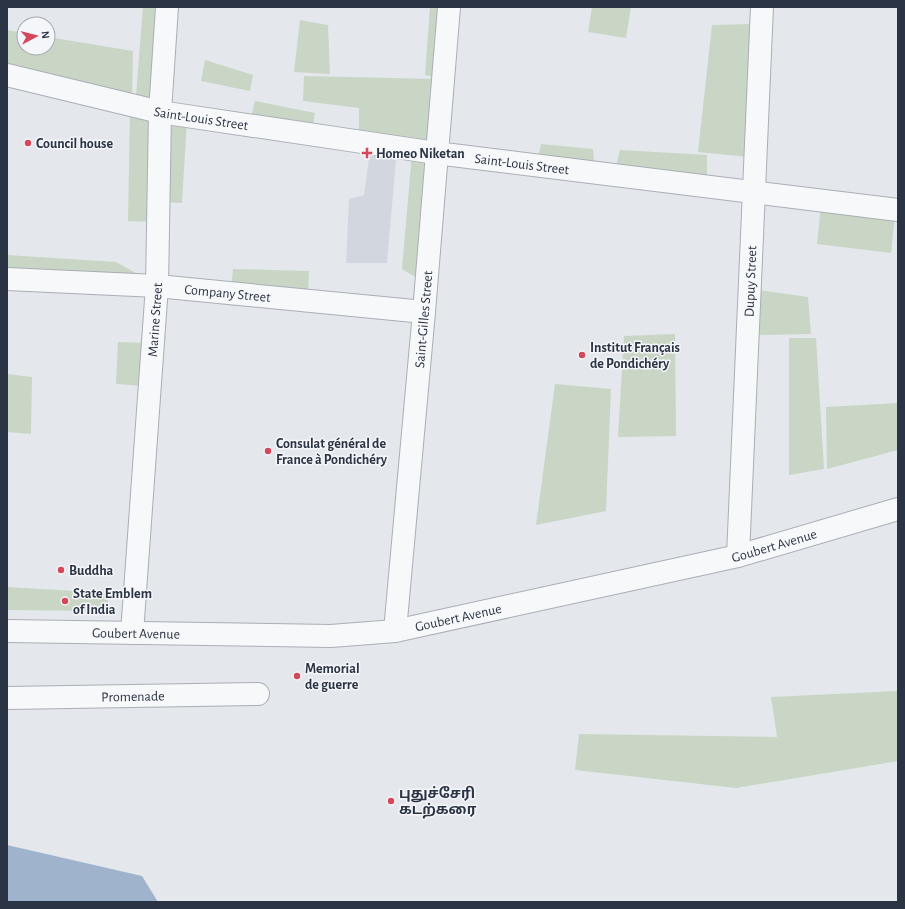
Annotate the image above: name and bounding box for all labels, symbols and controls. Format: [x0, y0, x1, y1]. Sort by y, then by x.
north arrow [16, 16, 56, 56]
text: N [40, 30, 51, 39]
street label: Saint-Louis Street [152, 105, 250, 133]
place label: Council house [36, 137, 113, 151]
marker: Council house [23, 138, 33, 148]
marker: Homeo Niketan [361, 147, 373, 159]
place label: Homeo Niketan [376, 147, 465, 161]
street label: Saint-Louis Street [474, 152, 570, 177]
street label: Dupuy Street [742, 245, 760, 317]
street label: Saint-Gilles Street [413, 270, 435, 369]
street label: Marine Street [146, 282, 165, 357]
street label: Company Street [184, 283, 272, 305]
place label: Institut Français de Pondichéry [590, 341, 680, 371]
marker: Institut Français de Pondichéry [577, 350, 587, 360]
place label: Consulat général de France à Pondichéry [276, 437, 388, 467]
marker: Consulat général de France à Pondichéry [263, 446, 273, 456]
street label: Goubert Avenue [731, 527, 819, 565]
place label: Buddha [69, 564, 114, 578]
marker: Buddha [56, 565, 66, 575]
place label: State Emblem of India [73, 587, 152, 617]
marker: State Emblem of India [60, 596, 70, 606]
street label: Goubert Avenue [414, 602, 503, 634]
street label: Goubert Avenue [92, 626, 180, 642]
place label: Memorial de guerre [305, 662, 360, 692]
marker: Memorial de guerre [292, 671, 302, 681]
street label: Promenade [101, 689, 165, 704]
place label: புதுச்சேரி கடற்கரை [399, 785, 477, 819]
marker: புதுச்சேரி கடற்கரை [386, 796, 396, 806]

